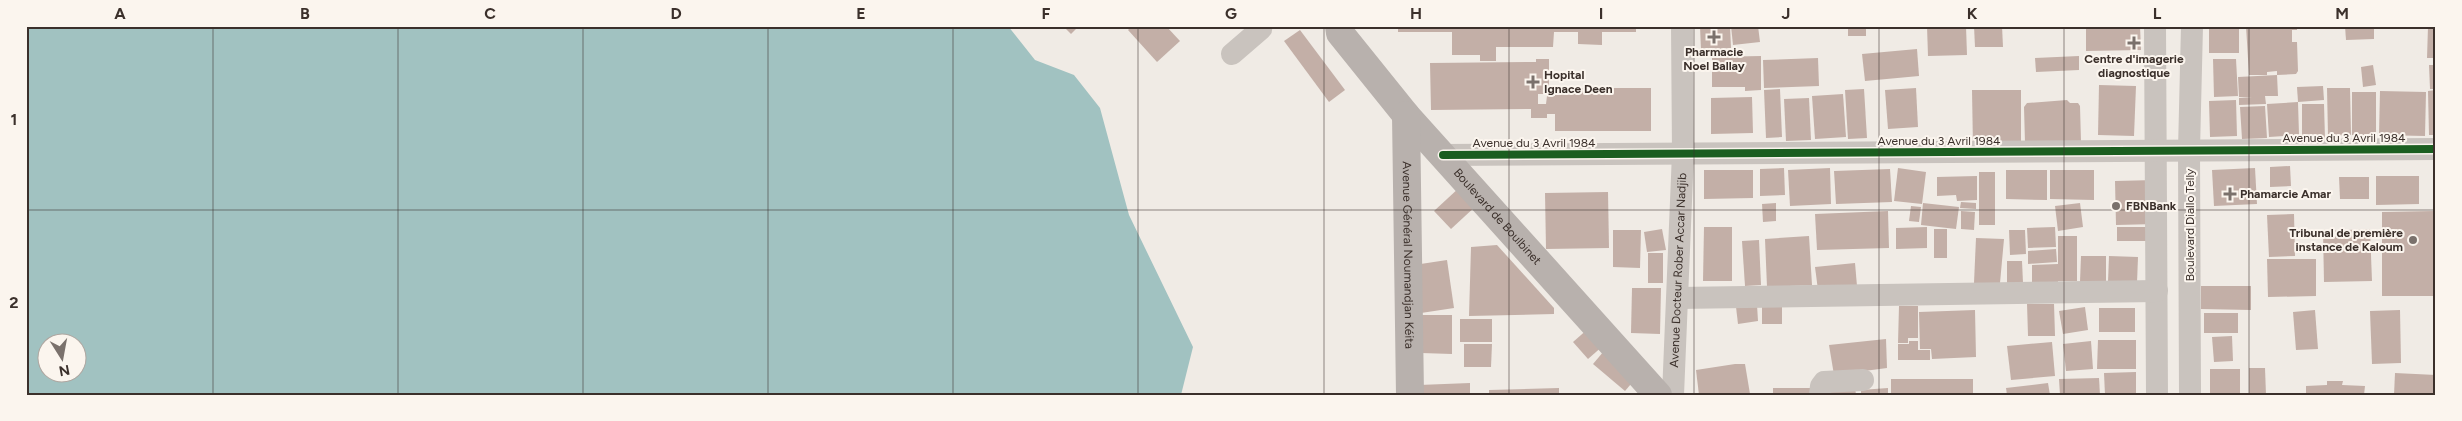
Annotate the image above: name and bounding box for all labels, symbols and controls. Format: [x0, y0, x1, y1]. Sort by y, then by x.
text: A [114, 4, 126, 23]
text: B [300, 4, 310, 23]
text: C [484, 4, 496, 23]
text: D [670, 4, 682, 23]
text: E [856, 4, 866, 23]
text: F [1042, 4, 1051, 23]
text: G [1225, 4, 1237, 23]
text: H [1410, 4, 1422, 23]
text: I [1599, 4, 1603, 23]
text: J [1782, 4, 1790, 23]
text: K [1967, 4, 1978, 23]
text: L [2153, 4, 2162, 23]
text: M [2335, 4, 2349, 23]
marker: Pharmacie Noel Ballay [1708, 31, 1720, 43]
marker: Centre d'imagerie diagnostique [2127, 36, 2141, 50]
place label: Pharmacie Noel Ballay [1683, 45, 1745, 73]
place label: Centre d'imagerie diagnostique [2084, 52, 2184, 80]
place label: Hopital Ignace Deen [1544, 68, 1613, 96]
marker: Hopital Ignace Deen [1526, 75, 1540, 89]
text: 1 [11, 110, 17, 129]
street label: Avenue du 3 Avril 1984 [2283, 131, 2406, 145]
street label: Avenue du 3 Avril 1984 [1878, 134, 2001, 148]
street label: Avenue du 3 Avril 1984 [1473, 136, 1596, 150]
street label: Avenue Général Noumandjan Kéita [1400, 161, 1416, 349]
street label: Boulevard de Boulbinet [1451, 166, 1544, 268]
street label: Boulevard Diallo Telly [2183, 168, 2197, 281]
street label: Avenue Docteur Rober Accar Nadjib [1667, 172, 1689, 368]
place label: Phamarcie Amar [2240, 187, 2332, 201]
marker: Phamarcie Amar [2224, 188, 2236, 200]
place label: FBNBank [2126, 199, 2177, 213]
marker: FBNBank [2110, 200, 2122, 212]
place label: Tribunal de première instance de Kaloum [2289, 226, 2403, 254]
marker: Tribunal de première instance de Kaloum [2407, 234, 2419, 246]
text: 2 [9, 293, 19, 312]
north arrow [38, 334, 88, 384]
text: N [57, 361, 71, 380]

